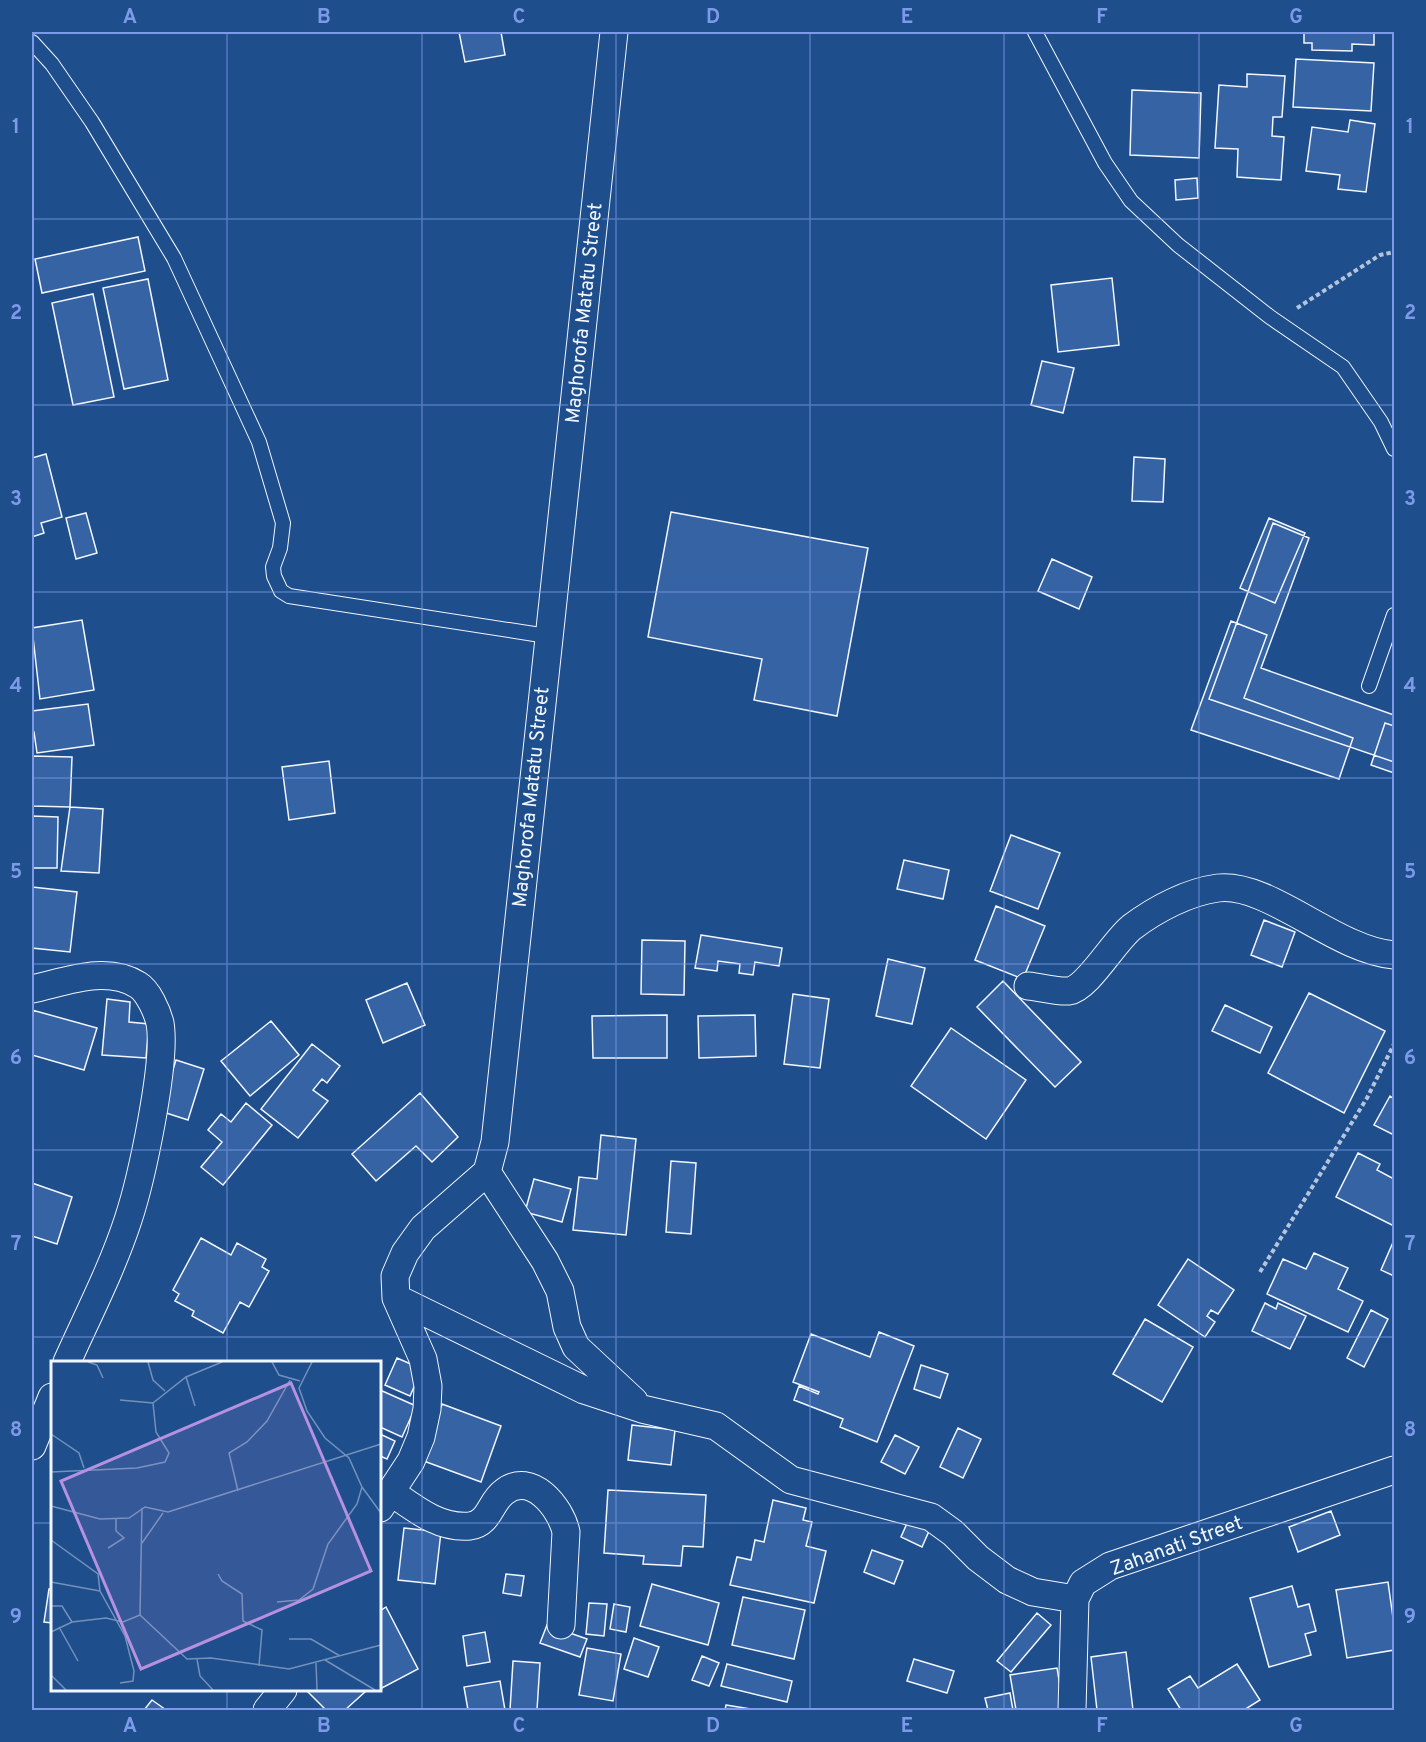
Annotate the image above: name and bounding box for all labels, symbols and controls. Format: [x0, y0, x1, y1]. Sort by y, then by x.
text: A [123, 5, 137, 31]
text: B [317, 5, 331, 31]
text: C [513, 5, 525, 31]
text: D [706, 5, 720, 31]
text: E [901, 5, 913, 31]
text: F [1096, 5, 1108, 31]
text: G [1289, 5, 1303, 31]
text: 1 [12, 115, 20, 141]
text: 1 [1406, 115, 1414, 141]
street label: Maghorofa Matatu Street [560, 202, 610, 425]
text: 2 [10, 301, 22, 327]
text: 2 [1404, 301, 1416, 327]
text: 3 [10, 487, 22, 513]
text: 3 [1404, 487, 1416, 513]
text: 4 [10, 674, 22, 700]
text: 4 [1404, 674, 1416, 700]
street label: Maghorofa Matatu Street [507, 686, 557, 909]
text: 5 [10, 860, 22, 886]
text: 5 [1404, 860, 1416, 886]
text: 6 [10, 1046, 22, 1072]
text: 6 [1404, 1046, 1416, 1072]
text: 7 [11, 1232, 21, 1258]
text: 7 [1405, 1232, 1415, 1258]
inset map [51, 1361, 381, 1691]
text: 8 [10, 1418, 22, 1444]
text: 8 [1404, 1418, 1416, 1444]
street label: Zahanati Street [1107, 1511, 1247, 1583]
text: 9 [10, 1605, 22, 1631]
text: 9 [1404, 1605, 1416, 1631]
text: A [123, 1714, 137, 1740]
text: B [317, 1714, 331, 1740]
text: C [513, 1714, 525, 1740]
text: D [706, 1714, 720, 1740]
text: E [901, 1714, 913, 1740]
text: F [1096, 1714, 1108, 1740]
text: G [1289, 1714, 1303, 1740]

